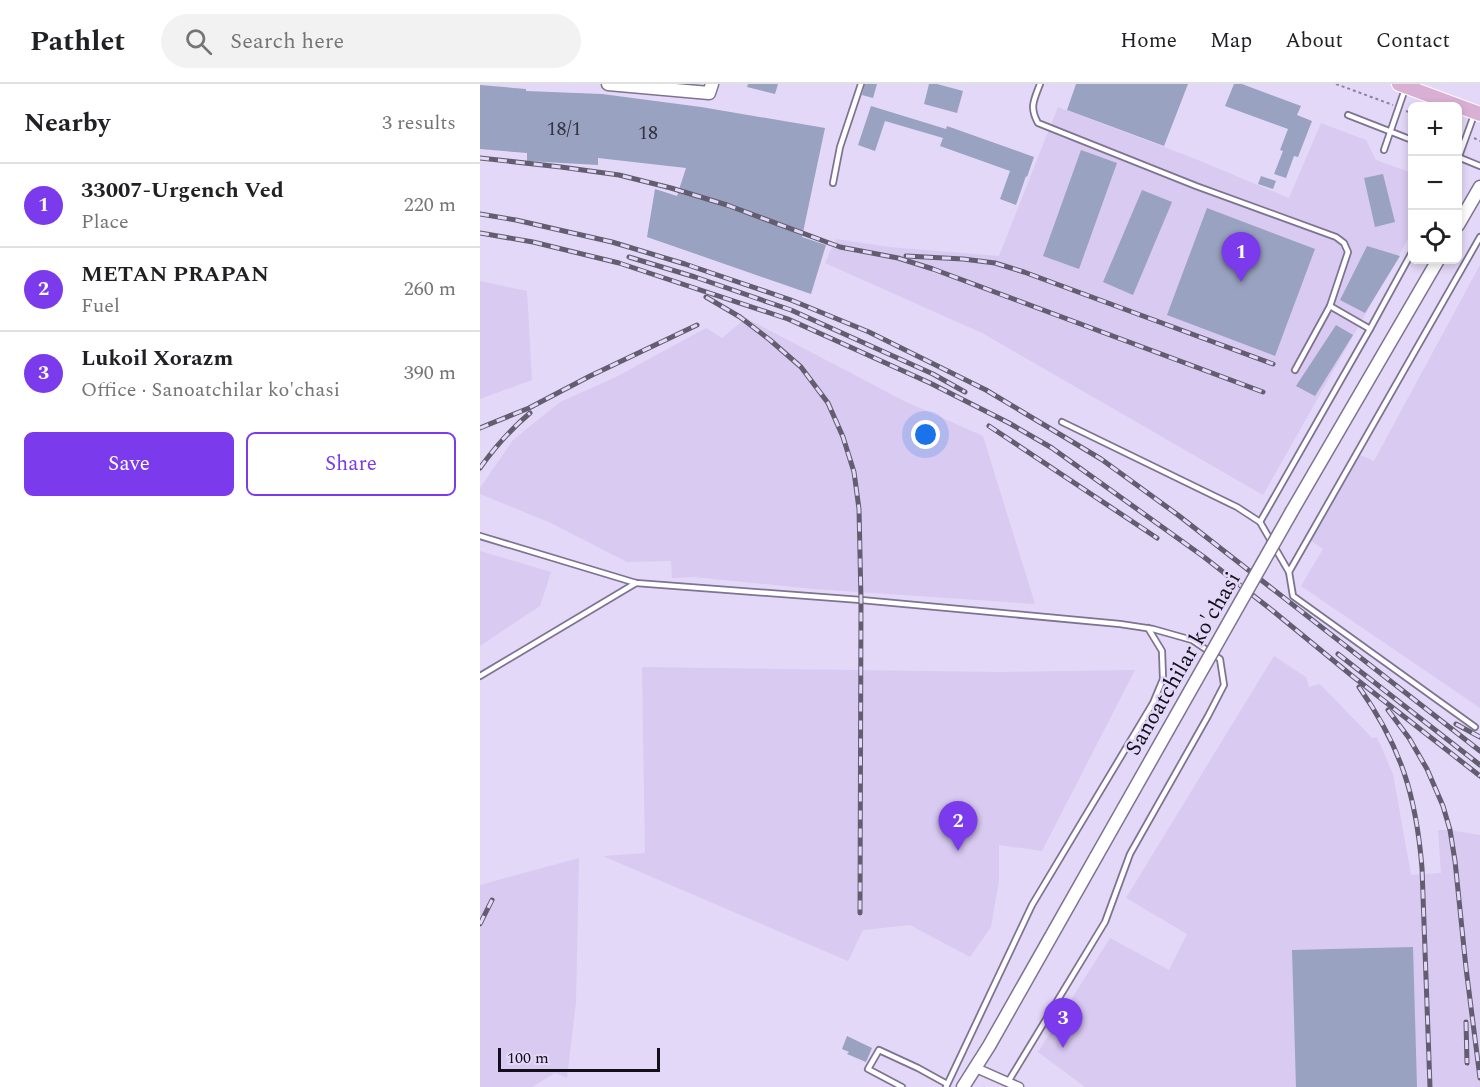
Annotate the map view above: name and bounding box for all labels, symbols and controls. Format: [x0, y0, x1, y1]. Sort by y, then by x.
search box [161, 14, 581, 68]
text: Pathlet [30, 20, 125, 63]
icon: search [182, 25, 215, 58]
text: Search here [230, 25, 344, 58]
text: Home [1120, 25, 1177, 57]
text: Map [1210, 25, 1252, 57]
text: About [1285, 25, 1343, 57]
text: Contact [1376, 25, 1450, 57]
map controls [1408, 102, 1462, 264]
button: + [1408, 102, 1462, 156]
text: Nearby [24, 103, 110, 143]
text: 3 results [382, 108, 456, 138]
house number: 18/1 [547, 114, 582, 144]
house number: 18 [638, 118, 658, 148]
button: − [1408, 156, 1462, 210]
text: 33007-Urgench Ved [81, 174, 284, 207]
text: 1 [38, 190, 49, 220]
text: 220 m [404, 190, 456, 220]
text: Place [81, 207, 129, 237]
button: locate [1408, 210, 1462, 264]
pin: 1 [1222, 232, 1260, 282]
text: METAN PRAPAN [81, 258, 269, 291]
text: 2 [38, 274, 49, 304]
text: 260 m [404, 274, 456, 304]
text: Fuel [81, 291, 120, 321]
text: Lukoil Xorazm [81, 342, 233, 375]
text: 3 [38, 358, 49, 388]
text: 390 m [404, 358, 456, 388]
text: Office · Sanoatchilar ko'chasi [81, 375, 340, 405]
your location [911, 420, 940, 449]
button: Save [24, 432, 234, 496]
button: Share [246, 432, 456, 496]
street label: Sanoatchilar ko'chasi [1117, 566, 1249, 762]
pin: 2 [938, 802, 978, 851]
pin: 3 [1044, 998, 1082, 1048]
scale bar [498, 1045, 660, 1072]
text: 100 m [507, 1046, 549, 1070]

